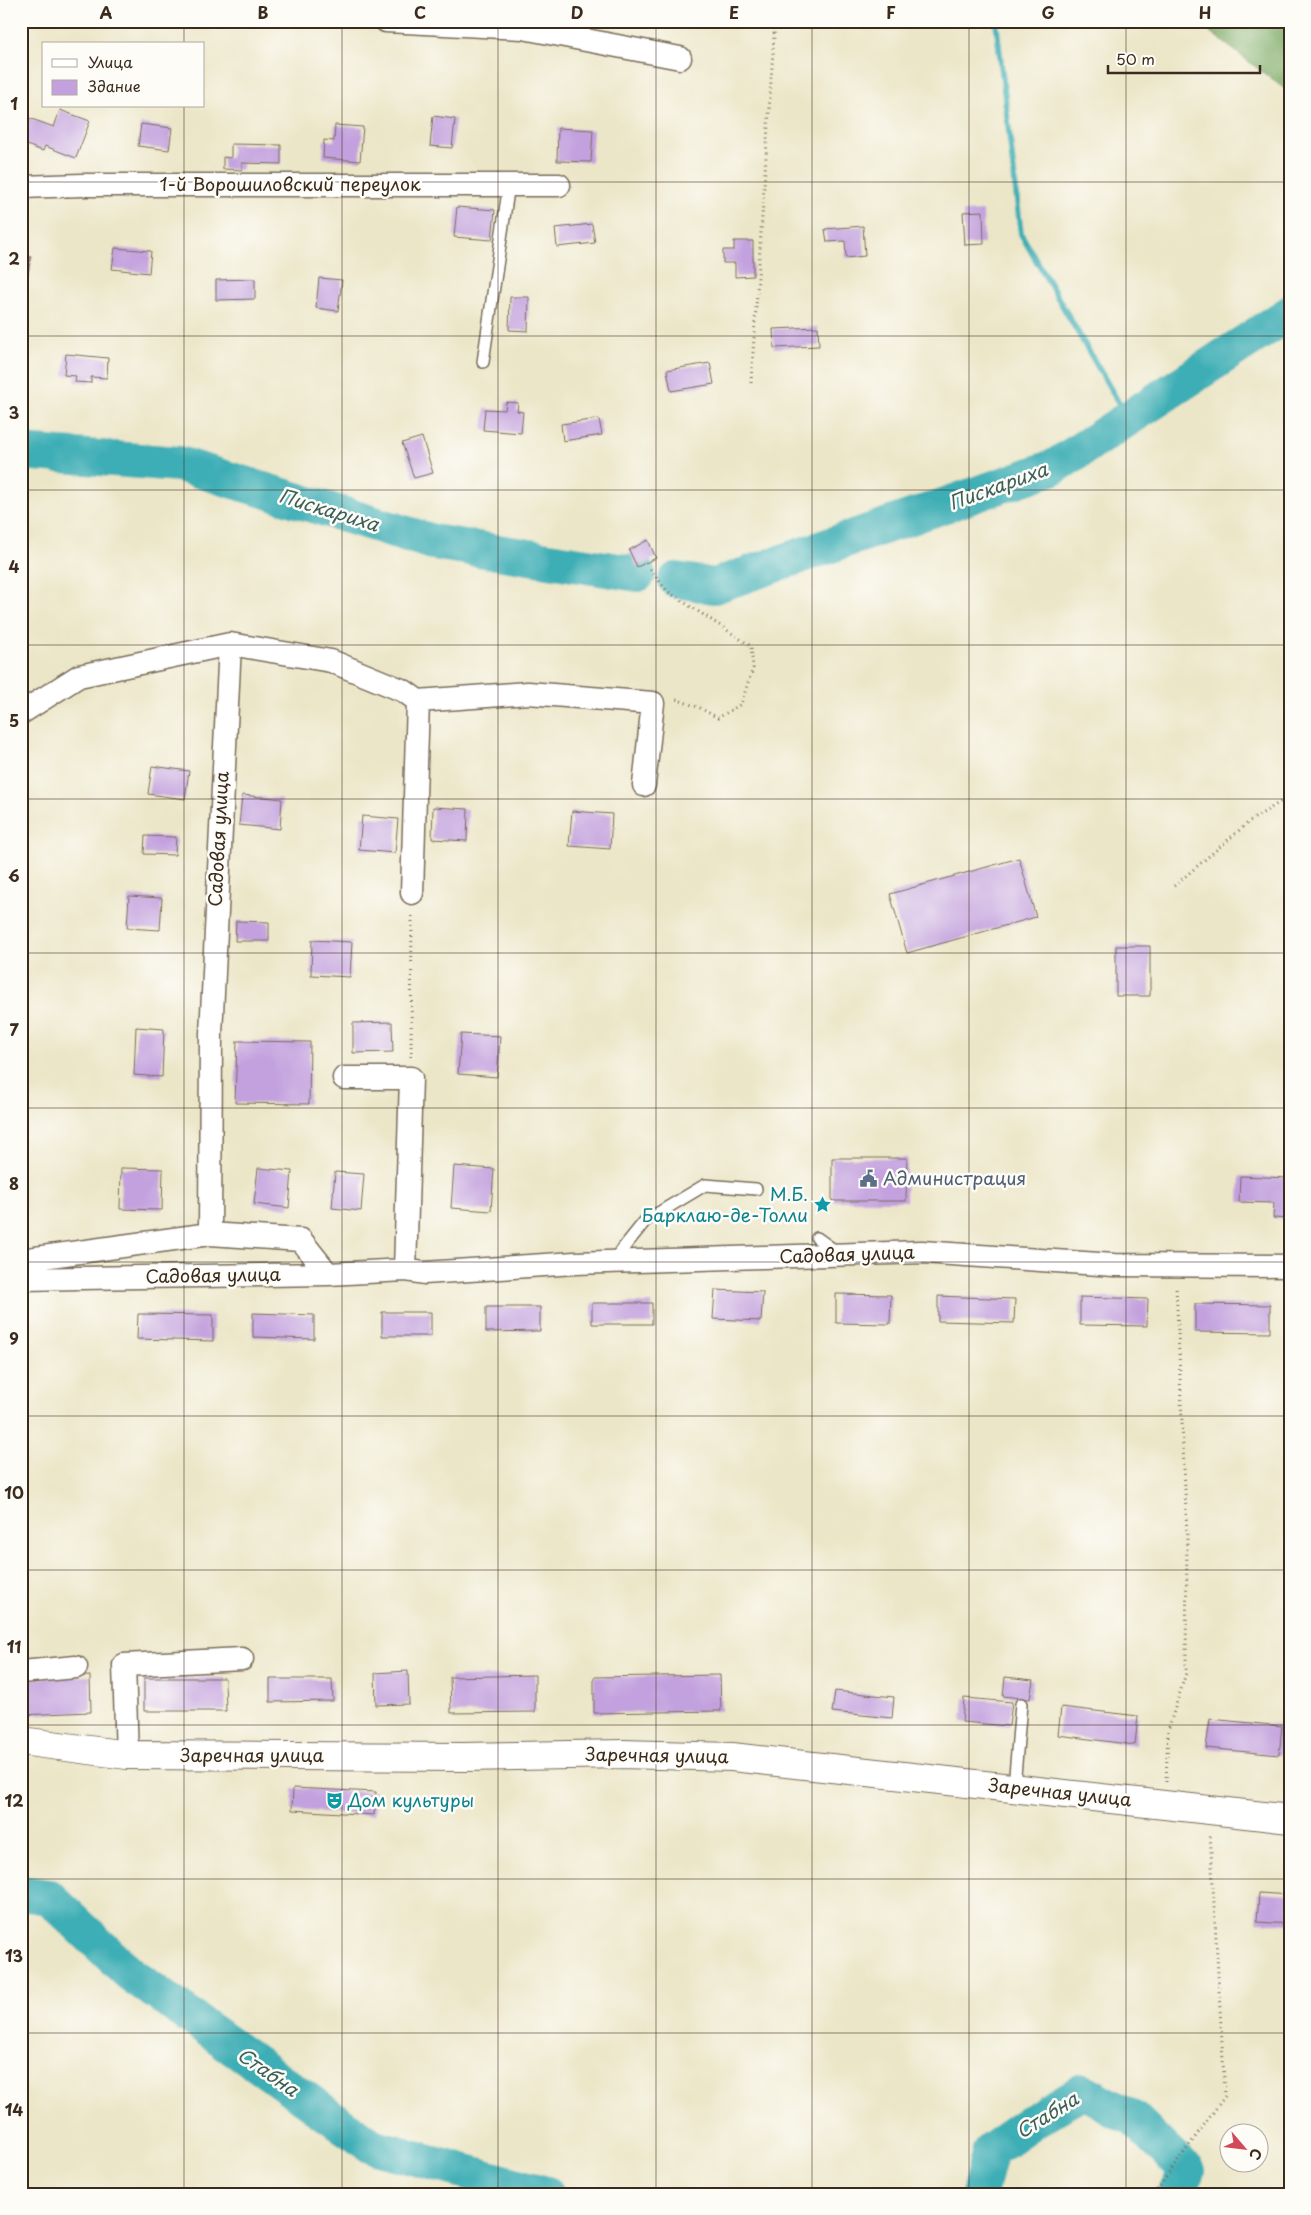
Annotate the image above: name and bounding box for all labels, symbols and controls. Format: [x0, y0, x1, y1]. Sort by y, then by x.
text: A [100, 0, 113, 24]
text: B [258, 0, 269, 24]
text: C [414, 0, 426, 24]
text: D [571, 0, 583, 24]
text: E [729, 0, 739, 24]
text: F [886, 0, 896, 24]
text: G [1041, 0, 1055, 24]
text: H [1199, 0, 1211, 24]
legend [42, 42, 205, 108]
scale bar [1108, 42, 1261, 74]
text: 50 m [1116, 47, 1155, 70]
text: Улица [88, 50, 133, 73]
text: Здание [88, 74, 141, 97]
text: 1 [10, 91, 18, 115]
street label: 1-й Ворошиловский переулок [159, 170, 421, 197]
text: 2 [8, 246, 20, 270]
text: 3 [9, 400, 19, 424]
water label: Пискариха [944, 454, 1052, 516]
water label: Пискариха [276, 481, 384, 538]
text: 4 [9, 554, 20, 578]
text: 5 [9, 708, 19, 732]
street label: Садовая улица [200, 770, 235, 907]
text: 6 [8, 863, 20, 887]
text: 7 [9, 1017, 19, 1041]
place label: Администрация [883, 1164, 1026, 1191]
public building icon: Администрация [859, 1169, 879, 1189]
text: 8 [9, 1171, 19, 1195]
place label: М.Б. Барклаю-де-Толли [642, 1180, 808, 1228]
place icon: М.Б. Барклаю-де-Толли [812, 1195, 832, 1215]
street label: Садовая улица [779, 1238, 916, 1269]
street label: Садовая улица [145, 1260, 282, 1289]
text: 9 [9, 1326, 19, 1350]
text: 10 [4, 1480, 24, 1504]
text: 11 [7, 1634, 21, 1658]
street label: Заречная улица [585, 1740, 730, 1769]
street label: Заречная улица [180, 1741, 324, 1768]
street label: Заречная улица [987, 1771, 1134, 1813]
place label: Дом культуры [347, 1786, 474, 1813]
text: 12 [5, 1788, 23, 1812]
theatre icon: Дом культуры [324, 1791, 344, 1811]
text: 13 [5, 1943, 23, 1967]
water label: Стабна [232, 2040, 306, 2103]
water label: Стабна [1010, 2083, 1084, 2144]
text: 14 [5, 2097, 23, 2121]
north arrow [1218, 2122, 1268, 2172]
text: С [1244, 2145, 1268, 2164]

